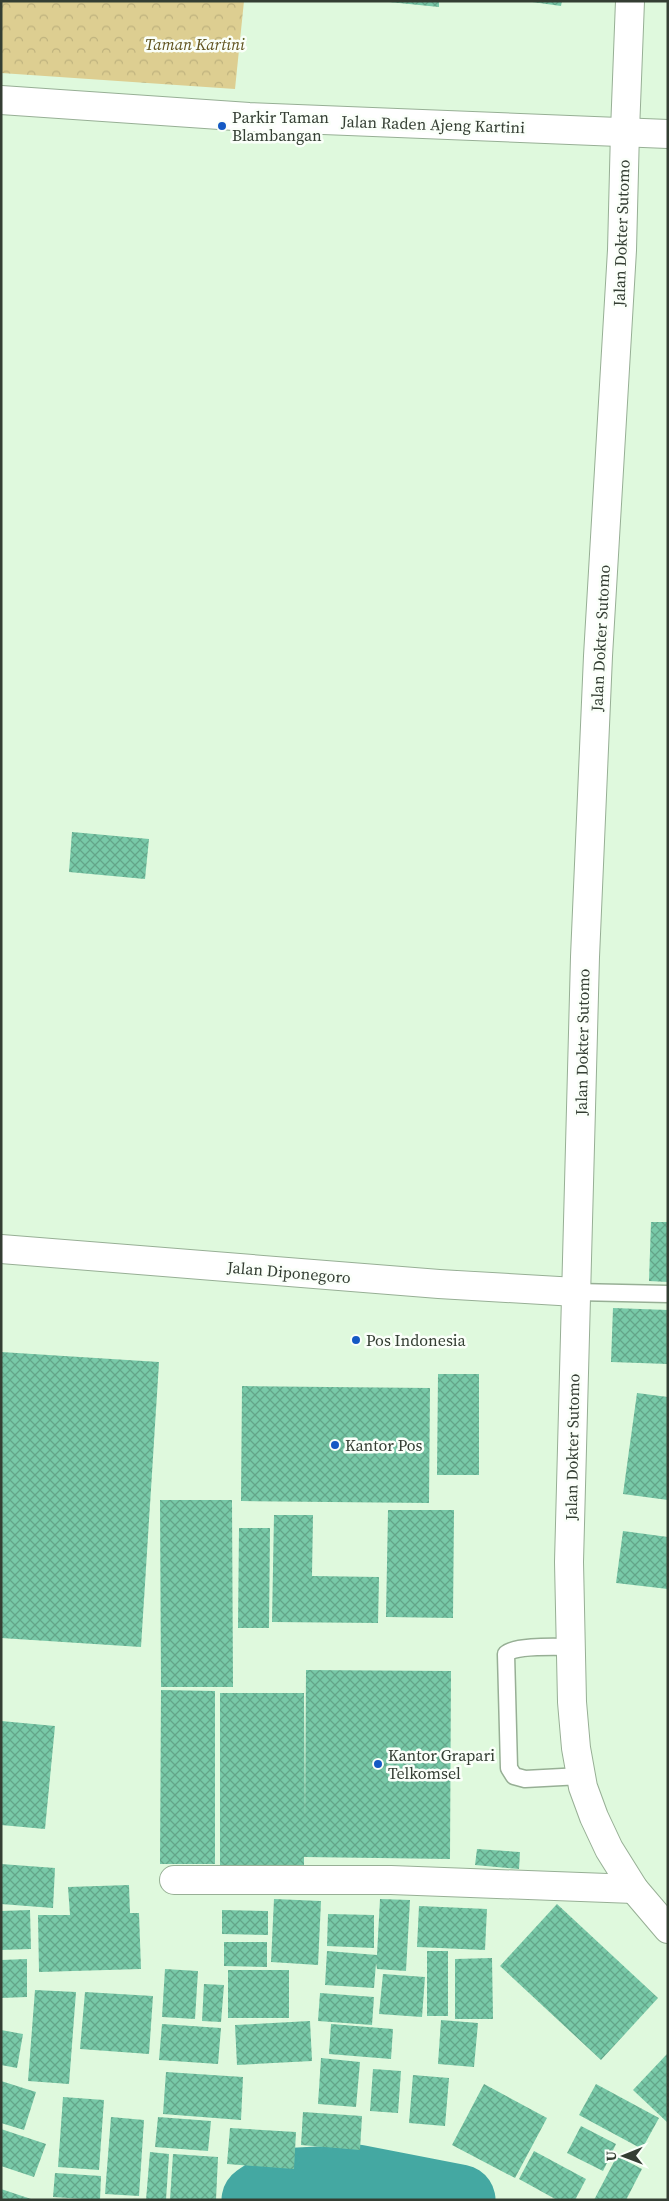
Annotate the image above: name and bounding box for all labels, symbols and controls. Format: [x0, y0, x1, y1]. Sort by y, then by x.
park label: Taman Kartini [145, 33, 245, 55]
place label: Parkir Taman Blambangan [232, 106, 329, 146]
street label: Jalan Raden Ajeng Kartini [340, 110, 525, 138]
marker: Parkir Taman Blambangan [216, 120, 228, 132]
street label: Jalan Dokter Sutomo [607, 159, 635, 308]
street label: Jalan Dokter Sutomo [585, 564, 615, 713]
street label: Jalan Dokter Sutomo [570, 968, 594, 1117]
street label: Jalan Diponegoro [225, 1256, 352, 1288]
place label: Pos Indonesia [366, 1329, 467, 1351]
marker: Pos Indonesia [350, 1334, 362, 1346]
street label: Jalan Dokter Sutomo [560, 1373, 584, 1522]
place label: Kantor Pos [345, 1434, 423, 1456]
marker: Kantor Pos [329, 1439, 341, 1451]
place label: Kantor Grapari Telkomsel [388, 1744, 495, 1784]
marker: Kantor Grapari Telkomsel [372, 1758, 384, 1770]
north arrow [599, 2131, 649, 2181]
text: U [601, 2151, 621, 2162]

